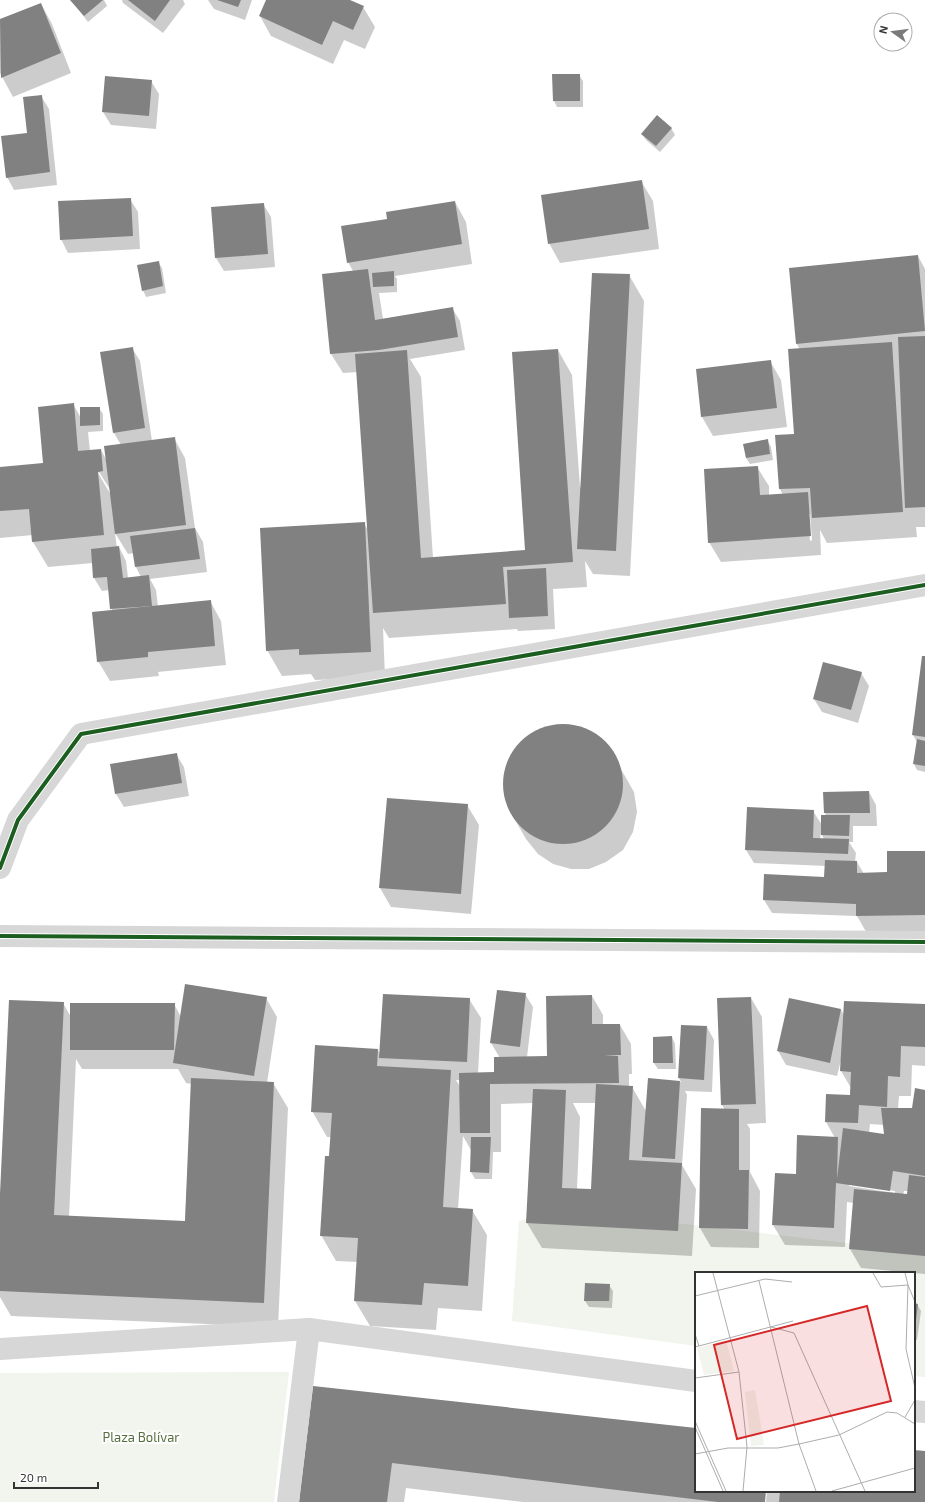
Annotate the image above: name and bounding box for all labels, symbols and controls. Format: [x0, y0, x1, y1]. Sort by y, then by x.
north arrow [873, 12, 913, 52]
text: N [876, 24, 890, 35]
inset map [695, 1272, 915, 1492]
park label: Plaza Bolívar [102, 1429, 180, 1445]
scale bar [14, 1464, 98, 1490]
text: 20 m [20, 1470, 47, 1484]

